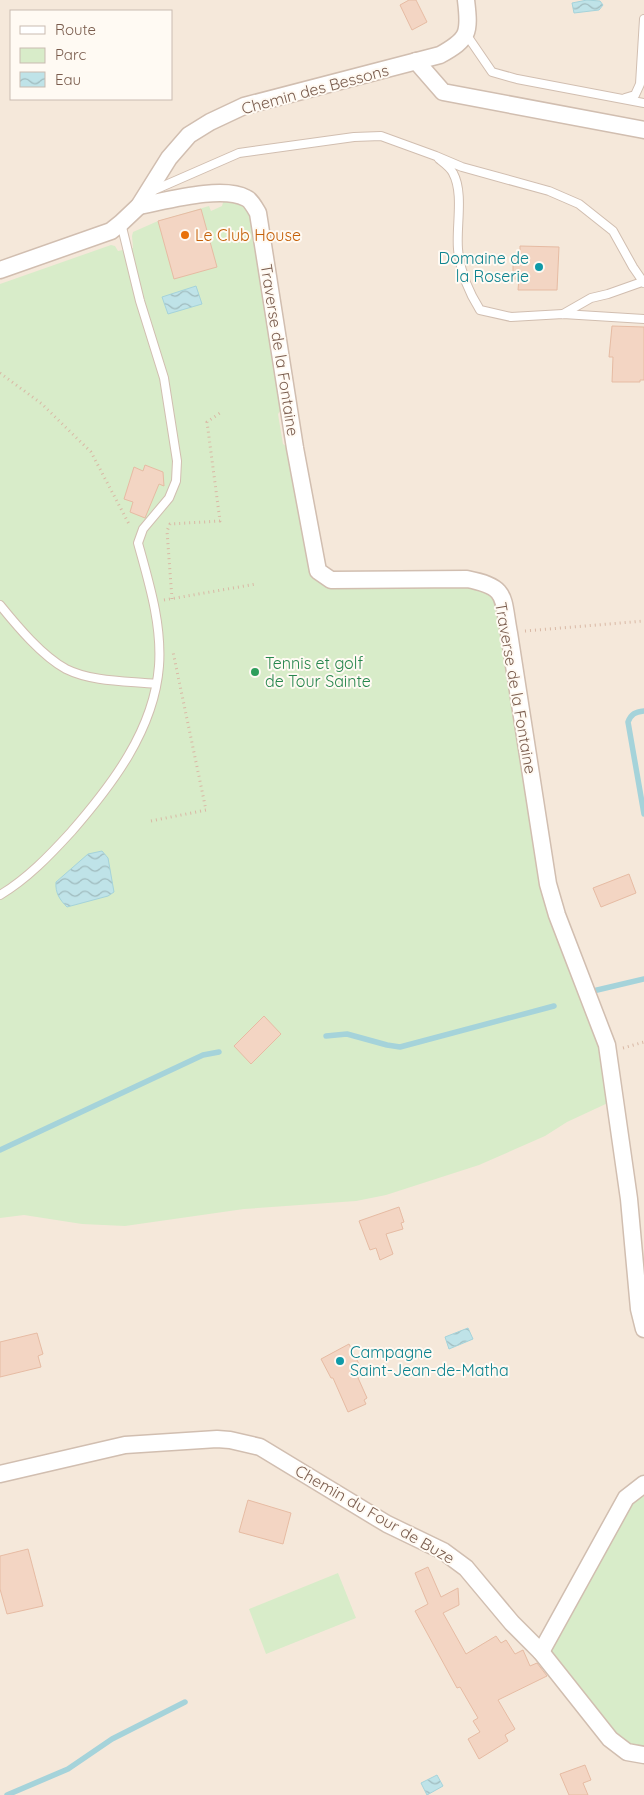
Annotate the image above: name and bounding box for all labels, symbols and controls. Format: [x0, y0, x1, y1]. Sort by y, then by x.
legend [10, 10, 172, 100]
text: Route [55, 20, 96, 39]
text: Parc [55, 45, 86, 64]
street label: Chemin des Bessons [239, 60, 391, 118]
text: Eau [55, 70, 81, 89]
place label: Le Club House [195, 225, 301, 245]
marker: Le Club House [179, 229, 191, 241]
place label: Domaine de la Roserie [439, 248, 529, 286]
marker: Domaine de la Roserie [533, 261, 545, 273]
street label: Traverse de la Fontaine [257, 262, 303, 438]
street label: Traverse de la Fontaine [491, 601, 541, 775]
place label: Tennis et golf de Tour Sainte [265, 653, 371, 691]
marker: Tennis et golf de Tour Sainte [249, 666, 261, 678]
place label: Campagne Saint-Jean-de-Matha [350, 1342, 509, 1380]
marker: Campagne Saint-Jean-de-Matha [334, 1355, 346, 1367]
street label: Chemin du Four de Buze [292, 1460, 458, 1568]

